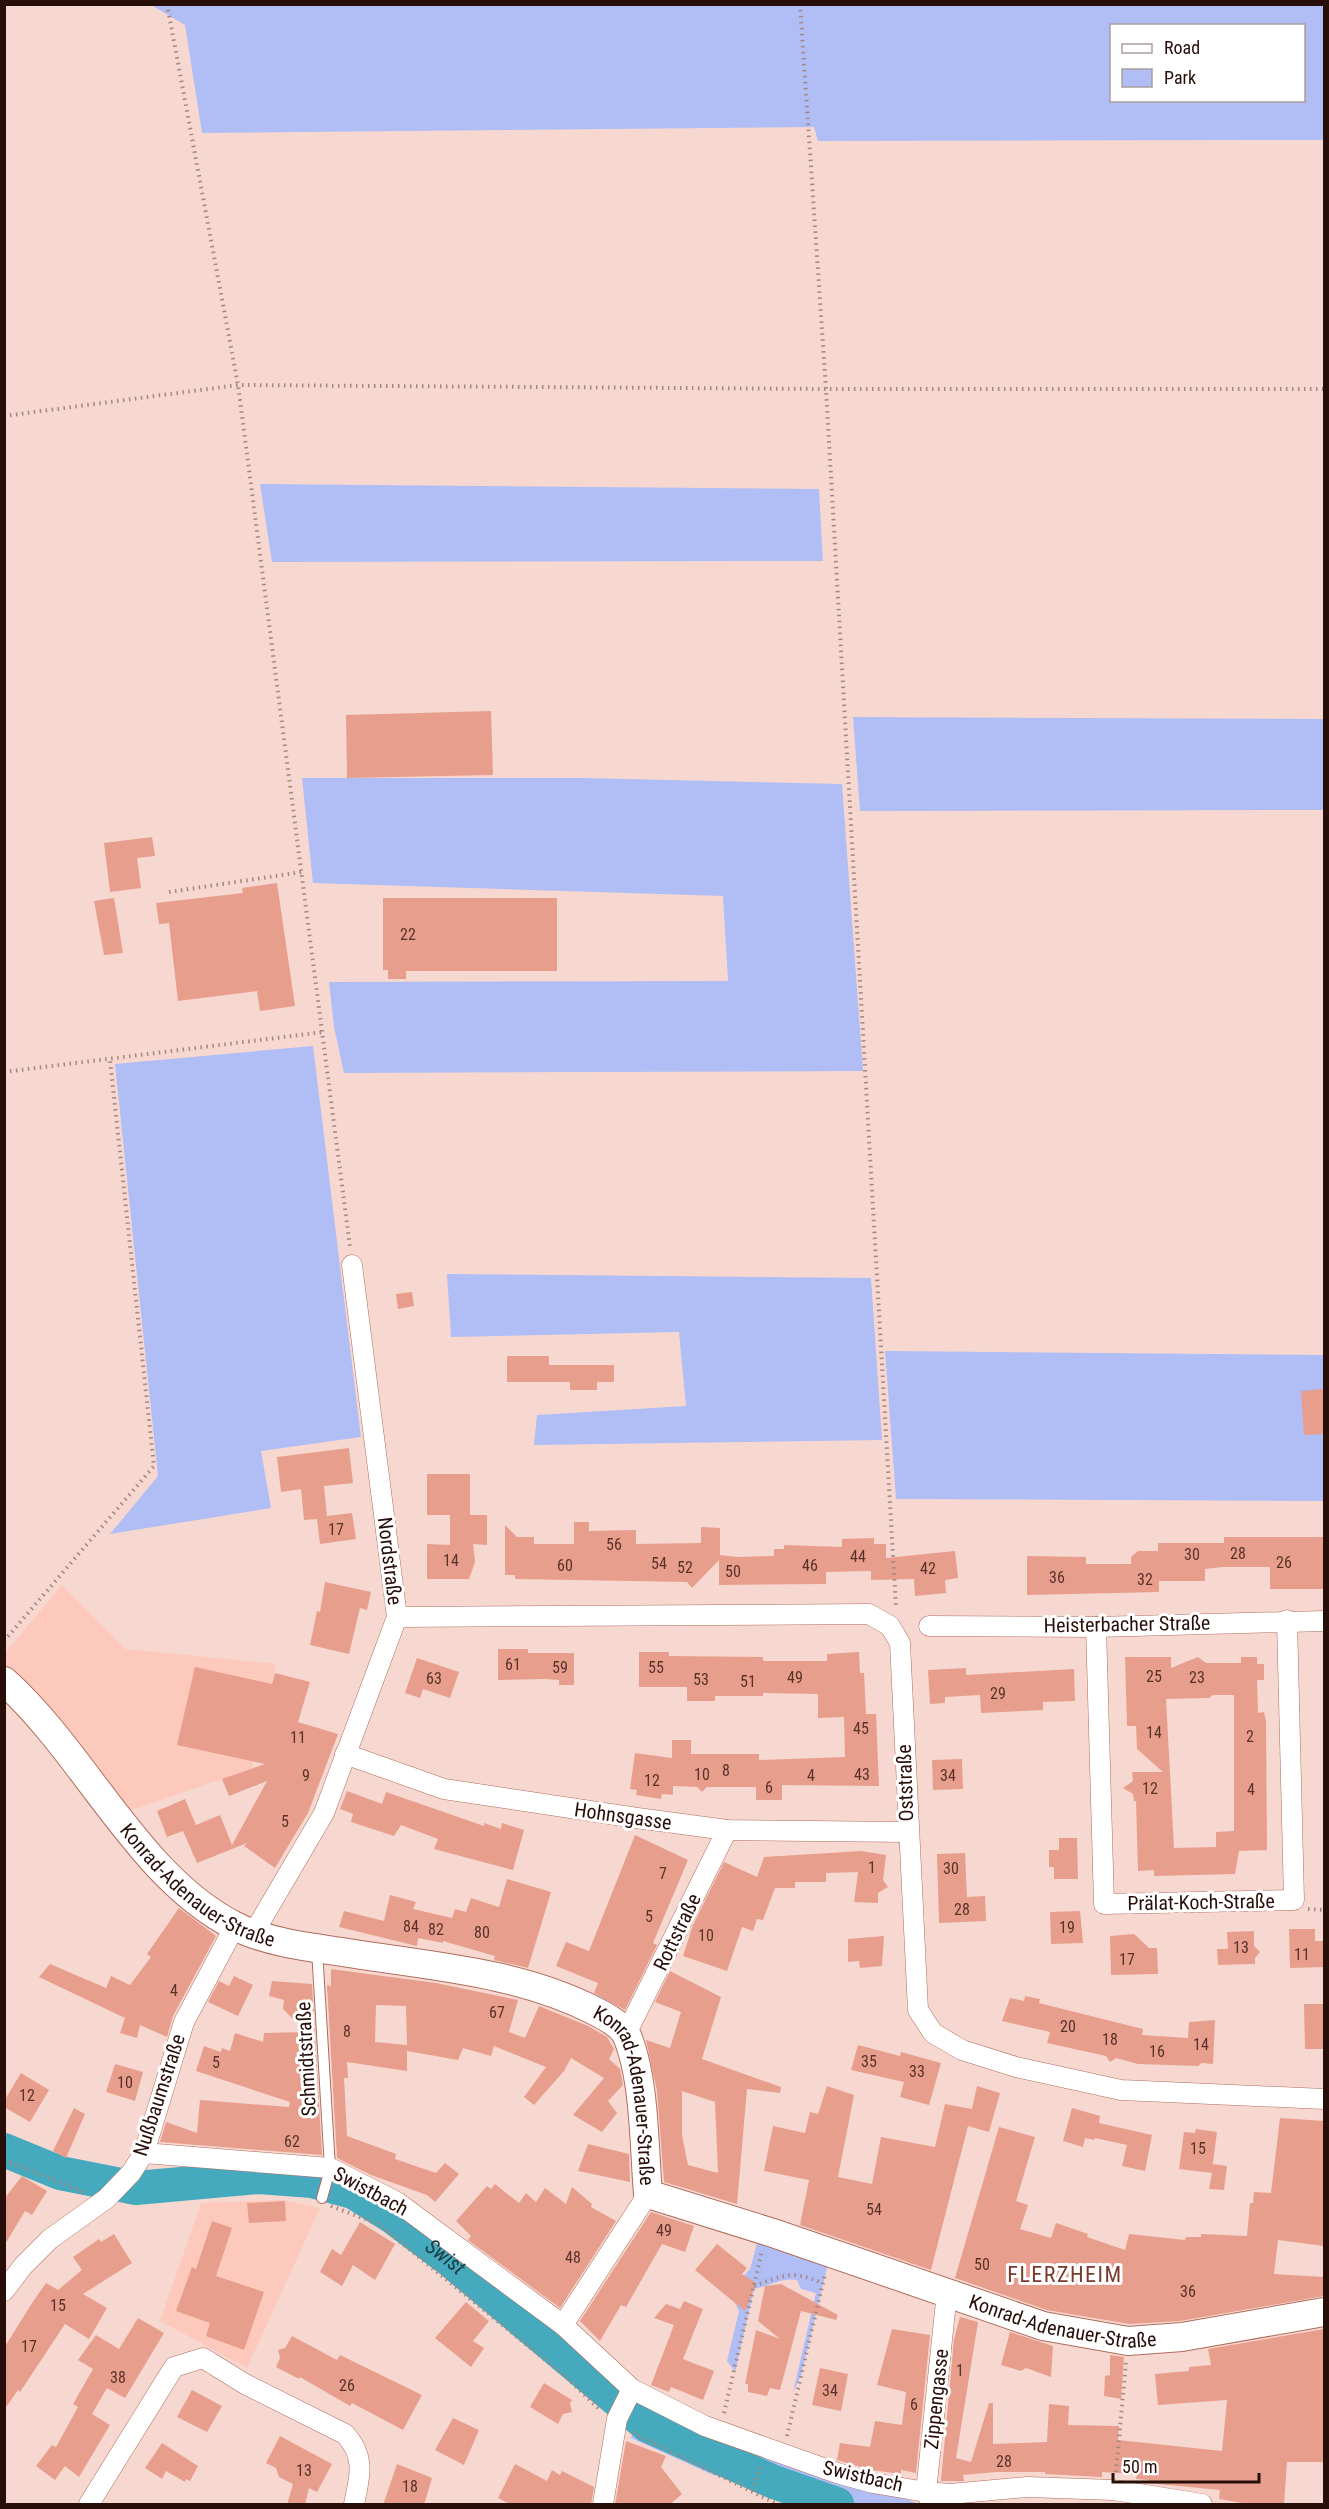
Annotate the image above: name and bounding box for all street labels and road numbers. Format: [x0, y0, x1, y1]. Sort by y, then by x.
street label: Nordstraße [373, 1516, 407, 1606]
street label: Heisterbacher Straße [1043, 1611, 1211, 1637]
street label: Oststraße [892, 1744, 918, 1822]
street label: Hohnsgasse [573, 1797, 673, 1835]
street label: Konrad-Adenauer-Straße [115, 1819, 278, 1952]
street label: Prälat-Koch-Straße [1127, 1889, 1275, 1915]
street label: Rottstraße [648, 1890, 706, 1974]
street label: Konrad-Adenauer-Straße [589, 2000, 659, 2186]
street label: Schmidtstraße [291, 2001, 321, 2117]
street label: Nußbaumstraße [128, 2031, 190, 2159]
street label: Swistbach [329, 2161, 413, 2221]
street label: Konrad-Adenauer-Straße [966, 2289, 1157, 2353]
street label: Zippengasse [919, 2348, 953, 2450]
street label: Swistbach [821, 2455, 905, 2497]

